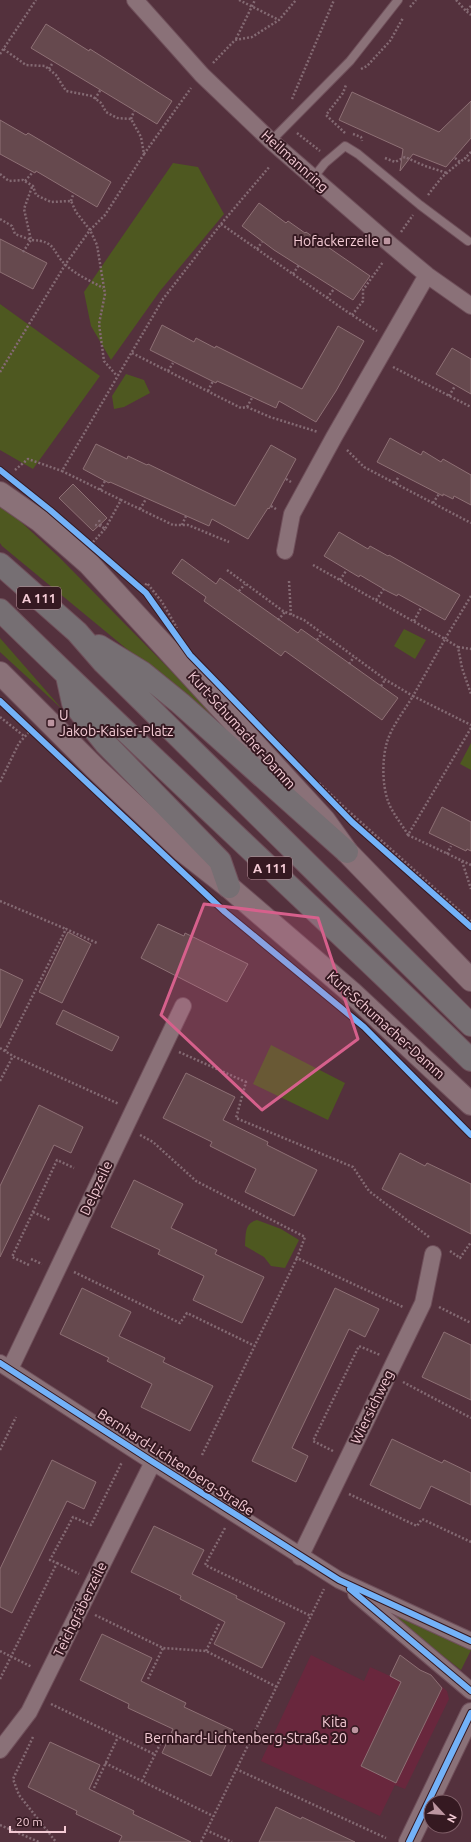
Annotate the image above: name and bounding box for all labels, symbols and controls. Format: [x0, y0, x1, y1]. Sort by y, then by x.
street label: Heilmannring [258, 127, 332, 195]
place label: Hofackerzeile [293, 233, 379, 249]
marker: Hofackerzeile [382, 236, 392, 246]
road number: A 111 [17, 587, 61, 609]
street label: Kurt-Schumacher-Damm [185, 668, 299, 792]
place label: U Jakob-Kaiser-Platz [59, 707, 174, 739]
marker: U Jakob-Kaiser-Platz [46, 718, 56, 728]
road number: A 111 [248, 857, 292, 879]
street label: Kurt-Schumacher-Damm [324, 968, 448, 1082]
street label: Delpzeile [76, 1158, 116, 1218]
street label: Wiersichweg [347, 1367, 397, 1447]
street label: Bernhard-Lichtenberg-Straße [95, 1405, 257, 1519]
street label: Teichgräberzeile [50, 1559, 110, 1659]
place label: Kita Bernhard-Lichtenberg-Straße 20 [144, 1714, 347, 1746]
marker: Kita Bernhard-Lichtenberg-Straße 20 [350, 1725, 360, 1735]
north arrow [423, 1794, 463, 1834]
scale bar [10, 1808, 65, 1834]
text: N [445, 1812, 459, 1825]
text: 20 m [16, 1815, 43, 1828]

